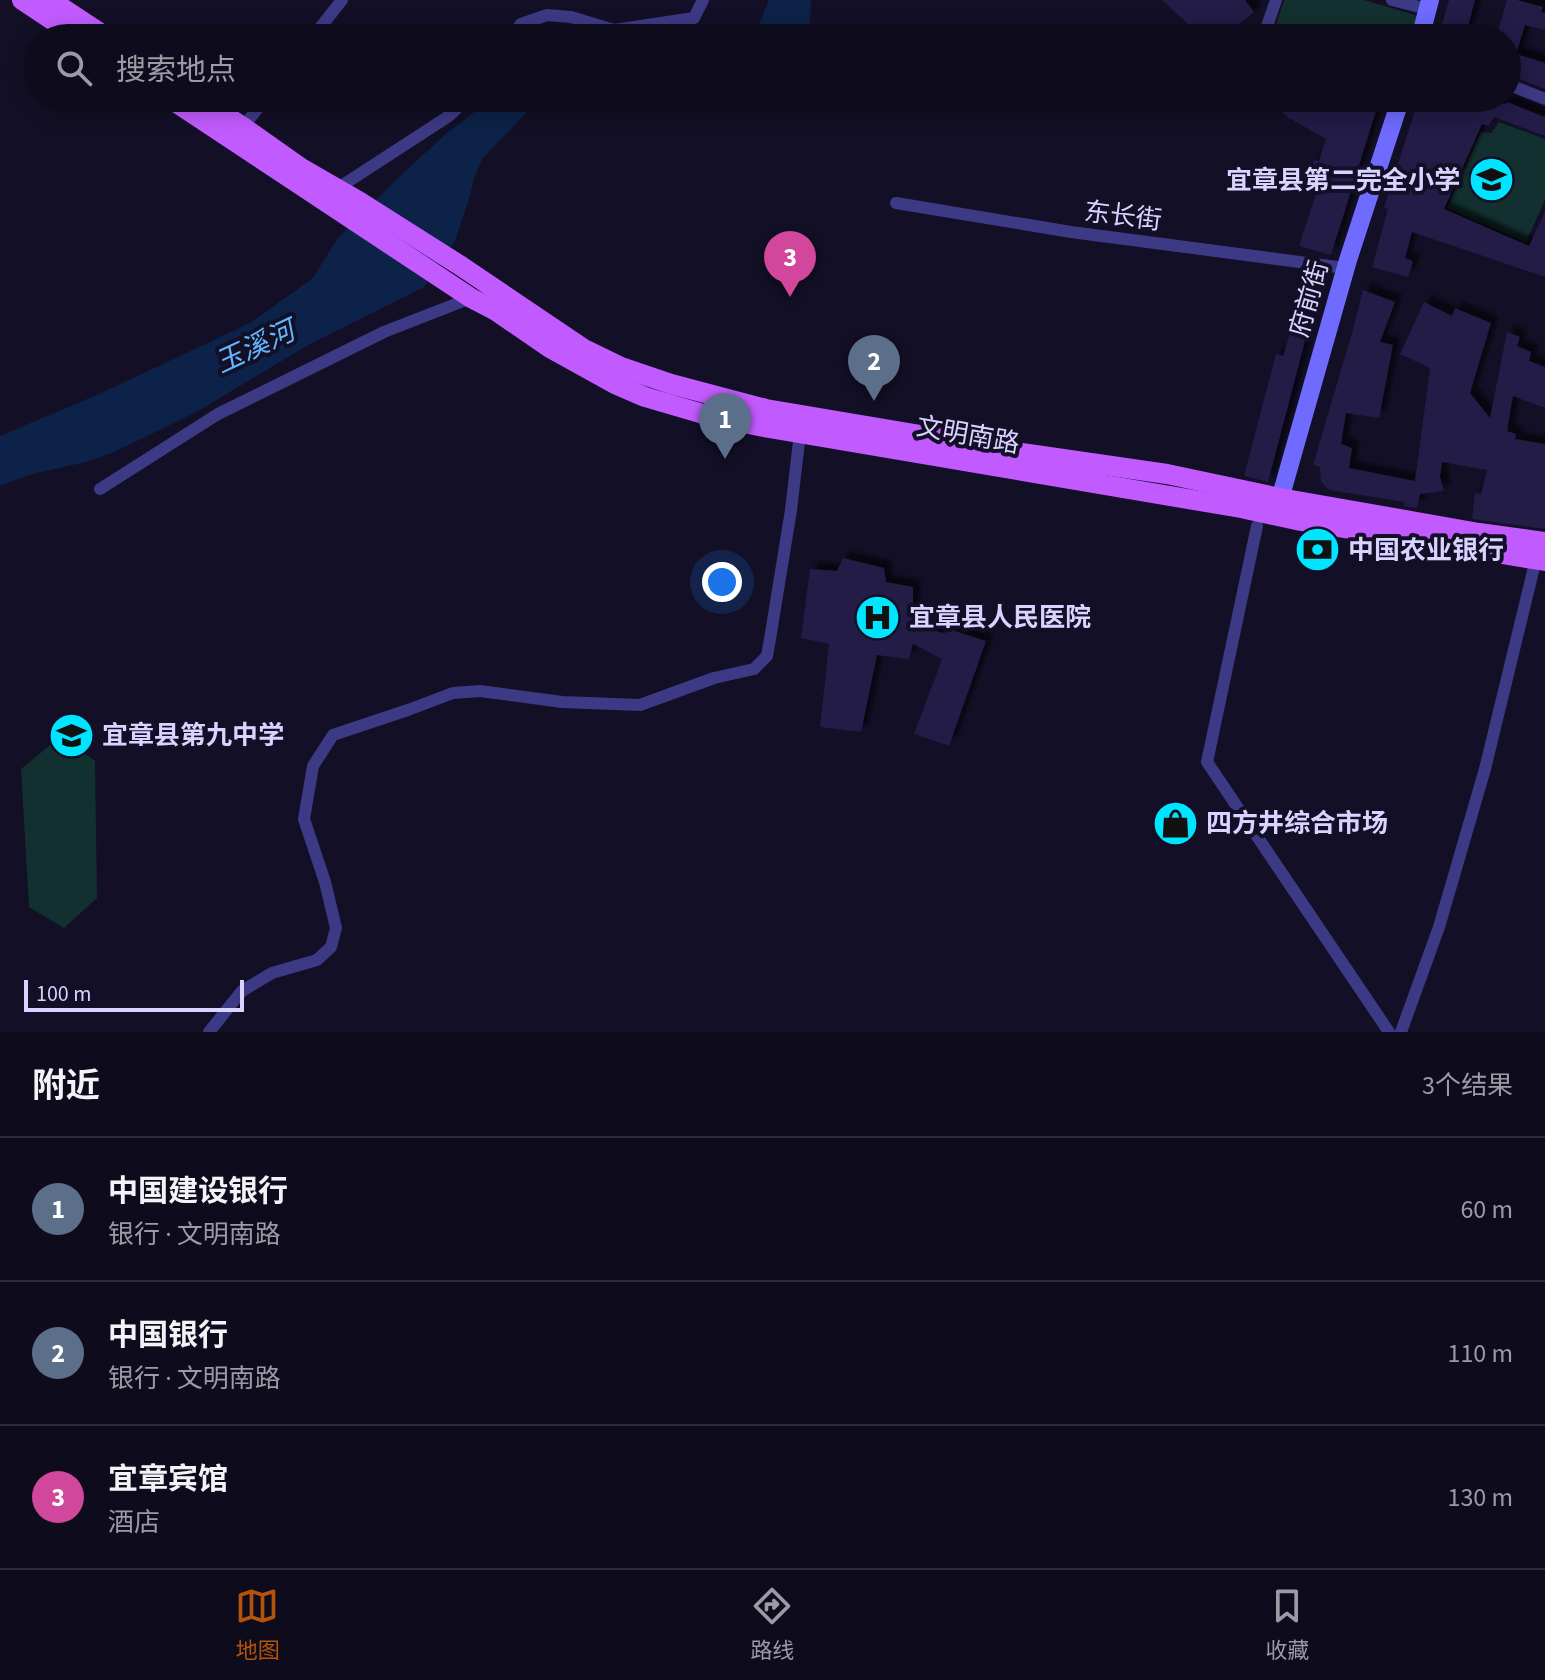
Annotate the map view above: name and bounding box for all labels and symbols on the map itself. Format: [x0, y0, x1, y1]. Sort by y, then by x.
school or university icon: 宜章县第二完全小学 [1467, 156, 1515, 204]
place label: 宜章县第二完全小学 [1226, 162, 1460, 199]
street label: 东长街 [1082, 193, 1164, 239]
pin: 3 [764, 231, 816, 297]
street label: 府前街 [1280, 256, 1338, 342]
water label: 玉溪河 [208, 309, 306, 383]
pin: 2 [848, 335, 900, 401]
pin: 1 [699, 393, 751, 459]
street label: 文明南路 [914, 408, 1022, 462]
bank icon: 中国农业银行 [1293, 526, 1341, 574]
place label: 中国农业银行 [1348, 532, 1504, 569]
your location [702, 562, 742, 602]
hospital icon: 宜章县人民医院 [854, 593, 902, 641]
place label: 宜章县人民医院 [909, 599, 1091, 636]
school or university icon: 宜章县第九中学 [47, 711, 95, 759]
place label: 宜章县第九中学 [102, 717, 284, 754]
shop icon: 四方井综合市场 [1151, 799, 1199, 847]
place label: 四方井综合市场 [1206, 805, 1388, 842]
scale bar [24, 976, 244, 1012]

